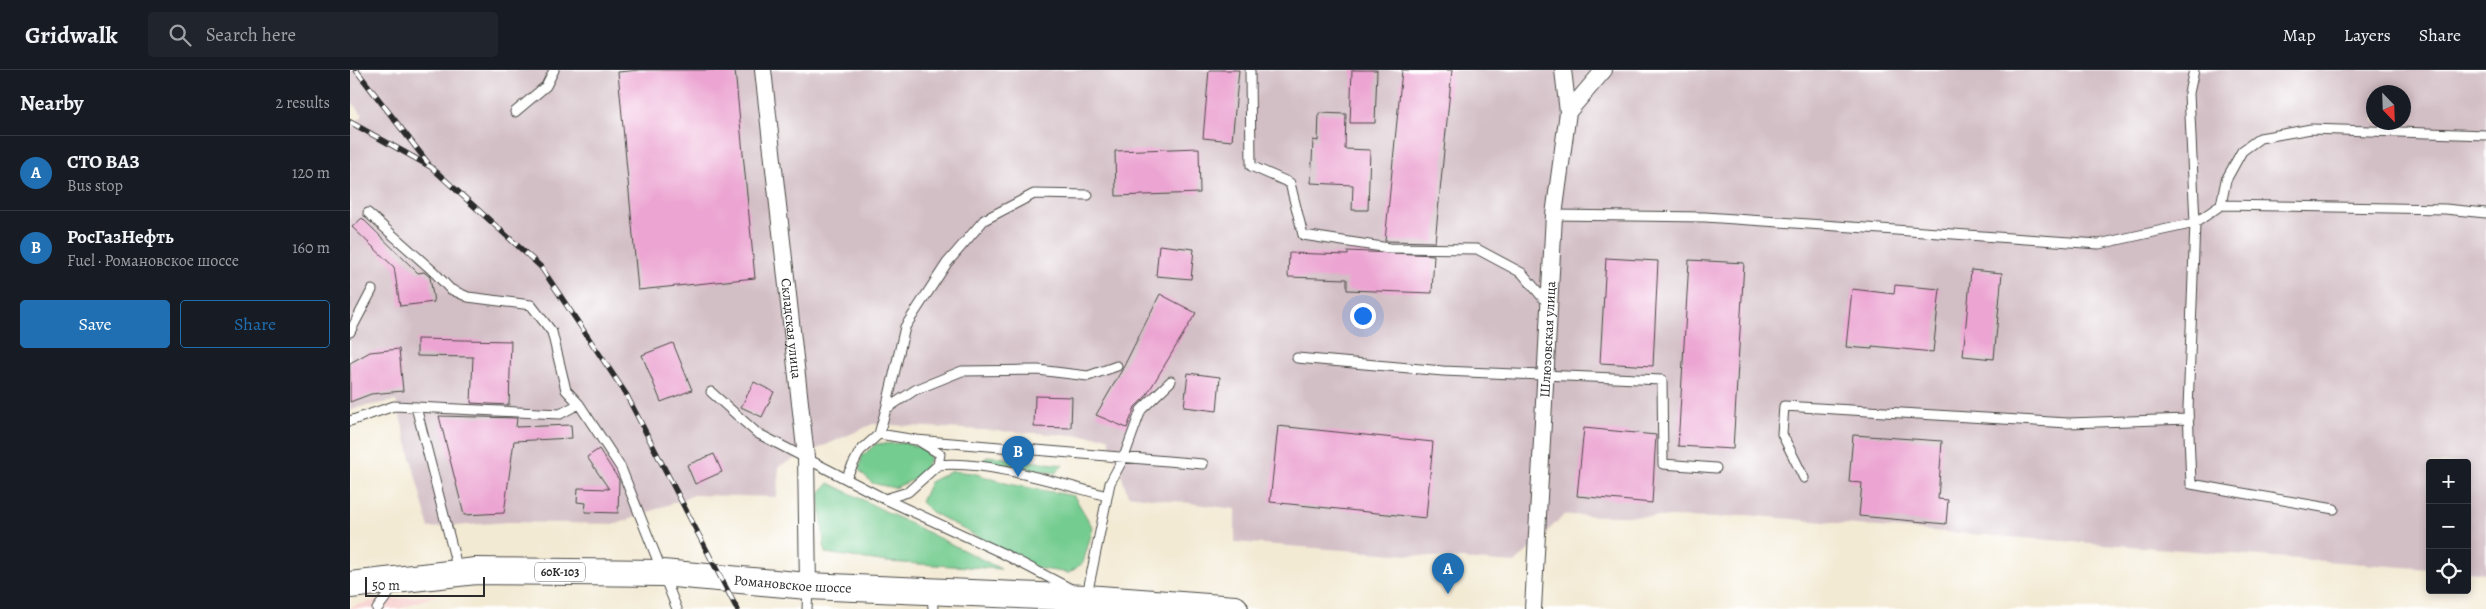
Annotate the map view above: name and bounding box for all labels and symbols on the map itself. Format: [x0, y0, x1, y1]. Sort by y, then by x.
north arrow [2366, 85, 2411, 130]
street label: Складская улица [777, 277, 807, 380]
street label: Шлюзовская улица [1535, 280, 1560, 398]
your location [1350, 303, 1376, 329]
pin: B [1002, 436, 1034, 477]
pin: A [1432, 553, 1464, 594]
road number: 60К-103 [535, 562, 585, 582]
street label: Романовское шоссе [733, 570, 852, 597]
scale bar [365, 574, 485, 597]

